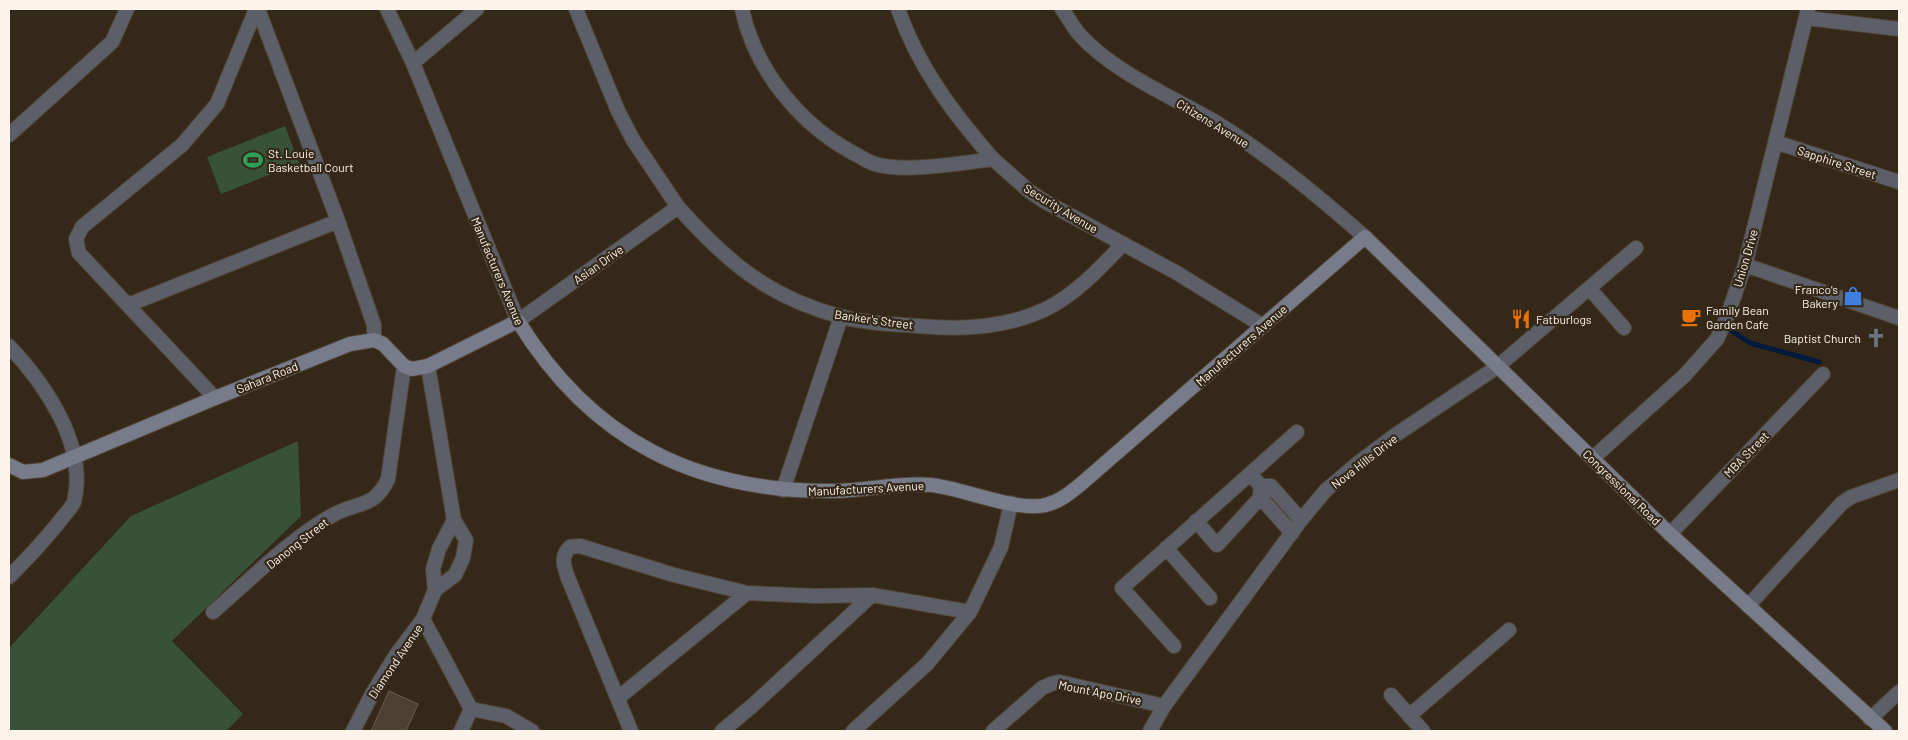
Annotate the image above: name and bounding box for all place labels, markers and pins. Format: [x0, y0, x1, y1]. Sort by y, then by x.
place label: St. Louie Basketball Court [268, 146, 354, 174]
sports icon: St. Louie Basketball Court [242, 149, 264, 171]
place label: Franco's Bakery [1795, 282, 1838, 310]
shop icon: Franco's Bakery [1842, 285, 1864, 307]
place label: Family Bean Garden Cafe [1706, 303, 1769, 331]
cafe icon: Family Bean Garden Cafe [1680, 306, 1702, 328]
restaurant icon: Fatburlogs [1510, 308, 1532, 330]
place label: Fatburlogs [1536, 312, 1592, 326]
church icon: Baptist Church [1865, 327, 1887, 349]
place label: Baptist Church [1784, 331, 1861, 345]

